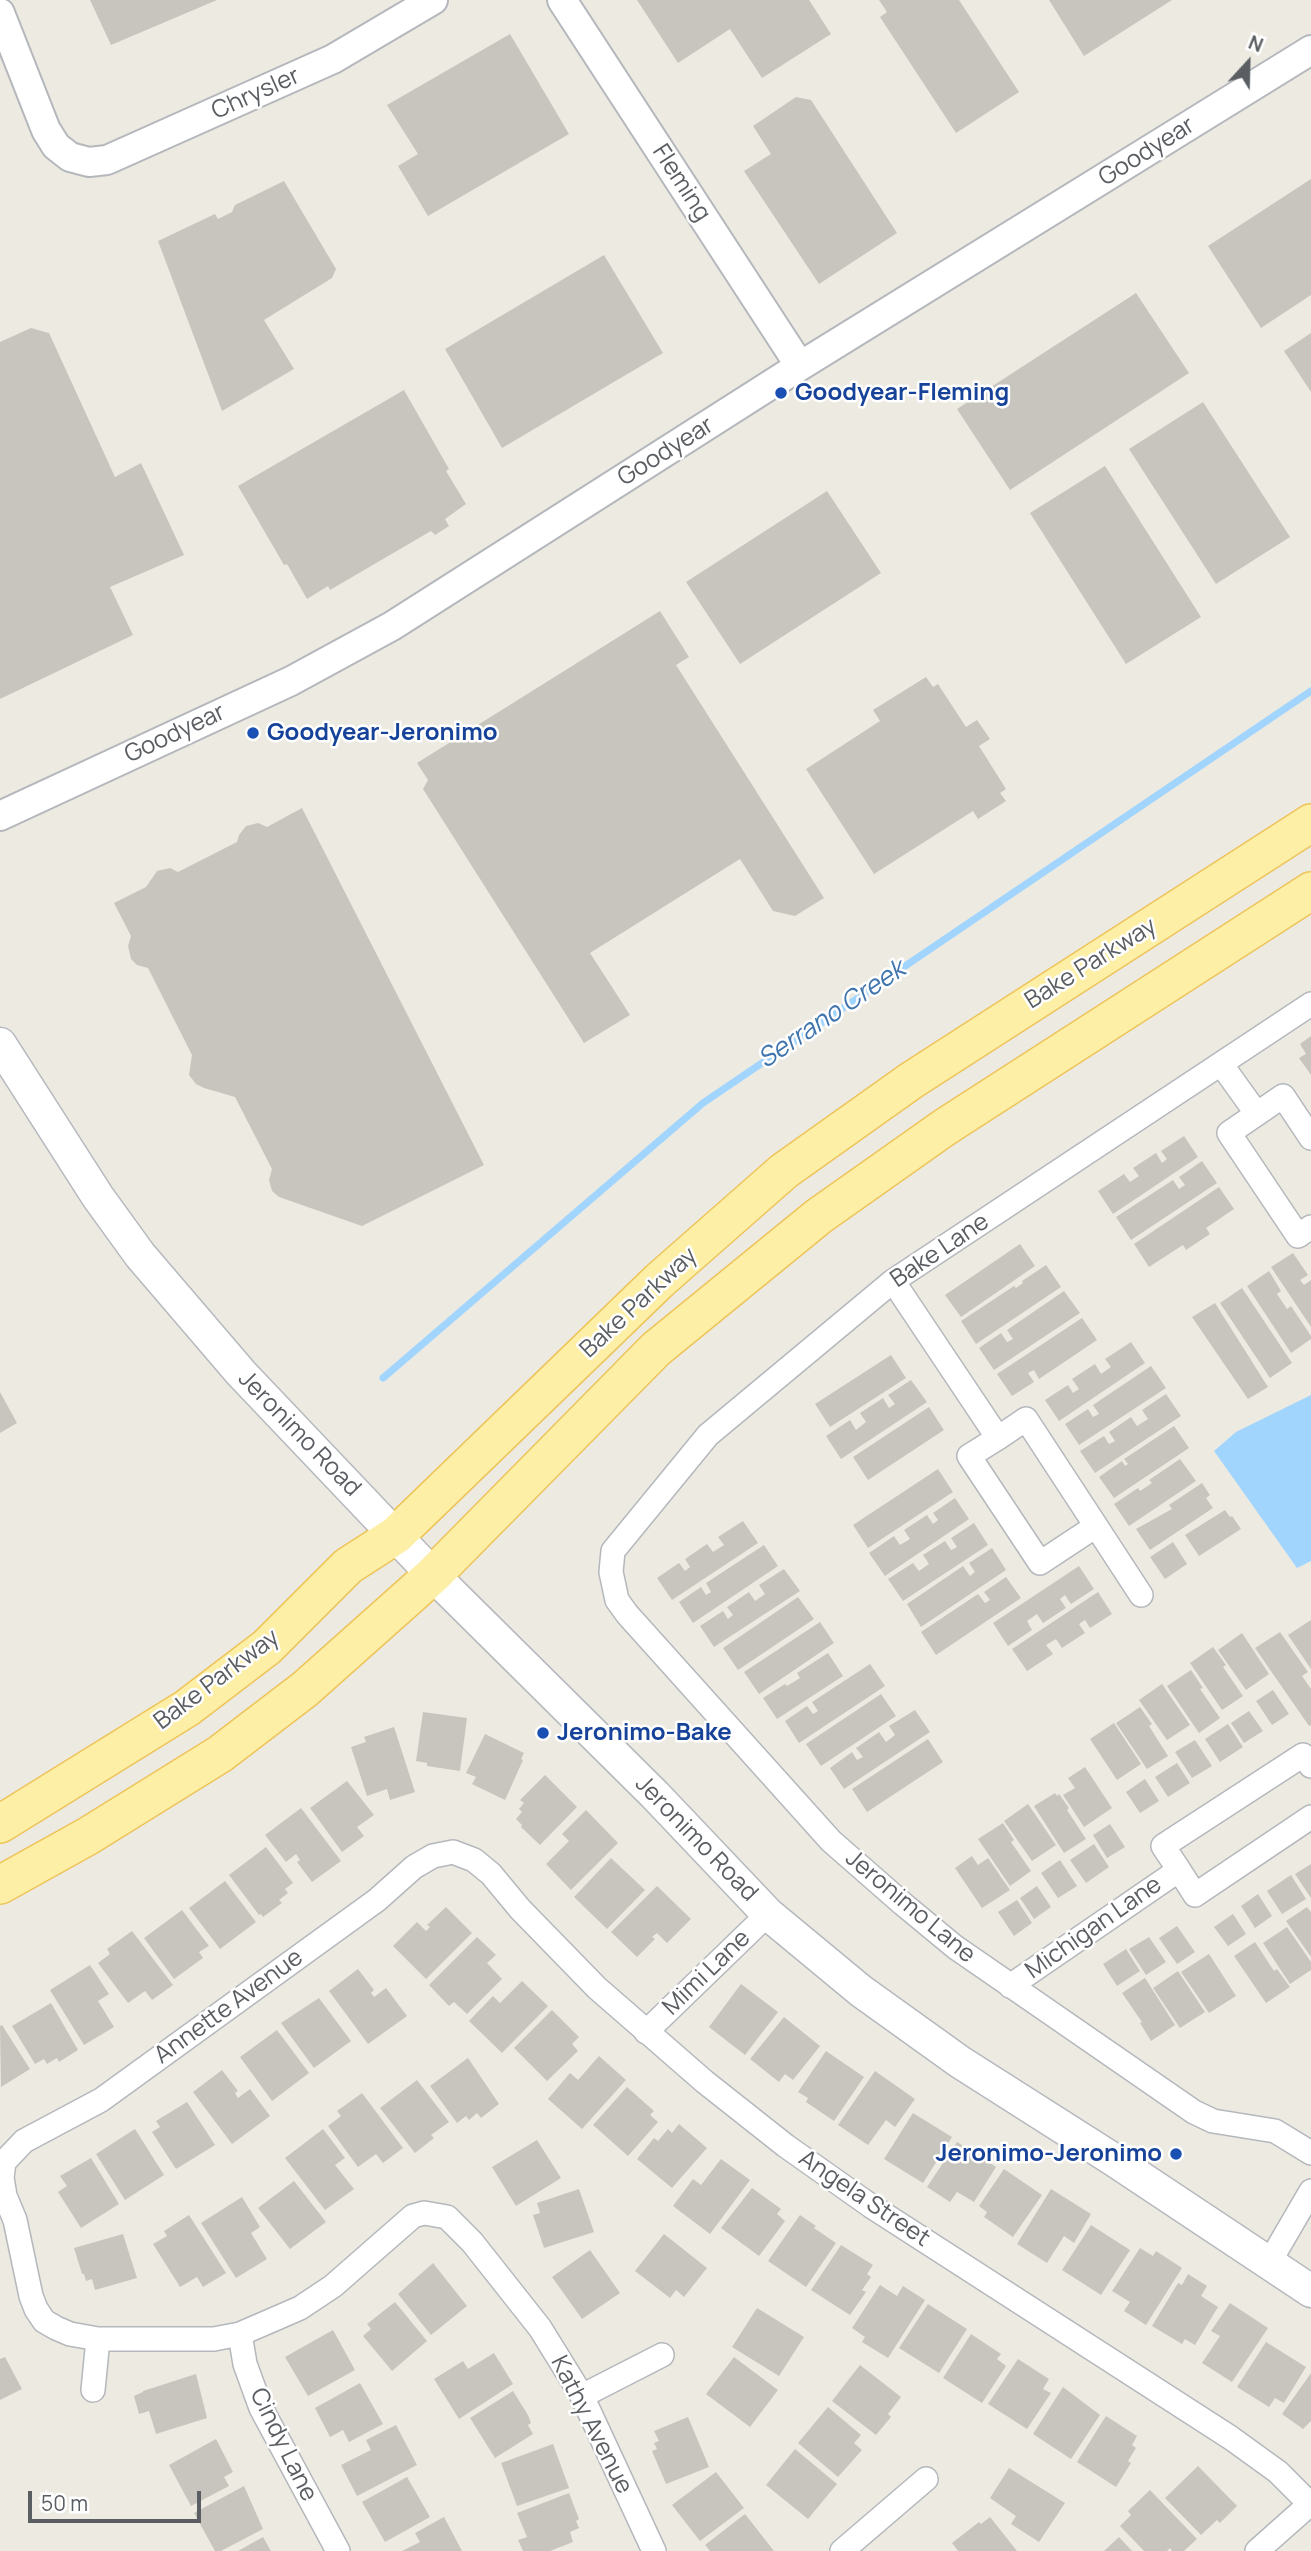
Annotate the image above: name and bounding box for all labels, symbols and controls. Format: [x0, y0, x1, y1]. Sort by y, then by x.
north arrow [1213, 28, 1283, 98]
text: N [1245, 29, 1267, 58]
street label: Chrysler [207, 62, 305, 126]
street label: Goodyear [1094, 111, 1200, 193]
street label: Fleming [646, 139, 716, 227]
place label: Goodyear-Fleming [795, 379, 1009, 407]
marker: Goodyear-Fleming [773, 385, 789, 401]
street label: Goodyear [613, 411, 719, 493]
street label: Goodyear [120, 698, 230, 770]
place label: Goodyear-Jeronimo [267, 719, 498, 747]
marker: Goodyear-Jeronimo [245, 725, 261, 741]
street label: Bake Parkway [1020, 912, 1162, 1016]
water label: Serrano Creek [752, 954, 912, 1076]
street label: Bake Lane [885, 1208, 995, 1294]
street label: Bake Parkway [575, 1242, 703, 1364]
street label: Jeronimo Road [232, 1365, 366, 1503]
street label: Bake Parkway [149, 1624, 285, 1736]
place label: Jeronimo-Bake [557, 1719, 732, 1747]
marker: Jeronimo-Bake [535, 1725, 551, 1741]
street label: Jeronimo Road [629, 1770, 763, 1908]
street label: Jeronimo Lane [839, 1844, 981, 1970]
street label: Michigan Lane [1020, 1871, 1168, 1985]
street label: Mimi Lane [657, 1924, 757, 2022]
street label: Annette Avenue [149, 1943, 309, 2071]
place label: Jeronimo-Jeronimo [935, 2140, 1162, 2168]
street label: Angela Street [793, 2145, 935, 2253]
marker: Jeronimo-Jeronimo [1168, 2146, 1184, 2162]
street label: Kathy Avenue [544, 2351, 638, 2499]
street label: Cindy Lane [243, 2384, 323, 2506]
scale bar [32, 2478, 205, 2522]
text: 50 m [41, 2489, 88, 2517]

